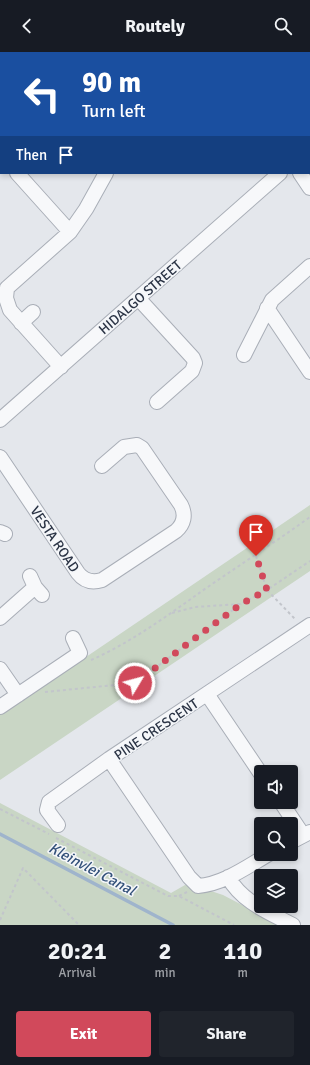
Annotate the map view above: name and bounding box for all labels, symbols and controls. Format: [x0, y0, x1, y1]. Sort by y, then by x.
icon: back [16, 15, 38, 37]
text: Routely [125, 15, 185, 37]
icon: search [272, 15, 294, 37]
text: 90 m [82, 66, 141, 100]
icon: left [16, 68, 68, 120]
text: Turn left [82, 100, 145, 122]
icon: arrive [55, 144, 77, 166]
text: Then [16, 146, 47, 164]
street label: HIDALGO STREET [95, 257, 185, 338]
street label: VESTA ROAD [26, 503, 83, 575]
pin [239, 515, 273, 556]
icon: arrive [245, 521, 267, 543]
position arrow [114, 662, 156, 704]
street label: PINE CRESCENT [111, 695, 202, 764]
map controls [254, 765, 298, 913]
button: sound [254, 765, 298, 809]
button: search [254, 817, 298, 861]
water label: Kleinvlei Canal [46, 839, 140, 900]
button: layers [254, 869, 298, 913]
text: 20:21 [48, 936, 107, 966]
text: 2 [159, 936, 171, 966]
text: 110 [223, 936, 262, 966]
text: Arrival [59, 965, 96, 981]
text: min [155, 965, 176, 981]
text: m [238, 965, 248, 981]
button: Exit [16, 1011, 151, 1057]
button: Share [159, 1011, 294, 1057]

